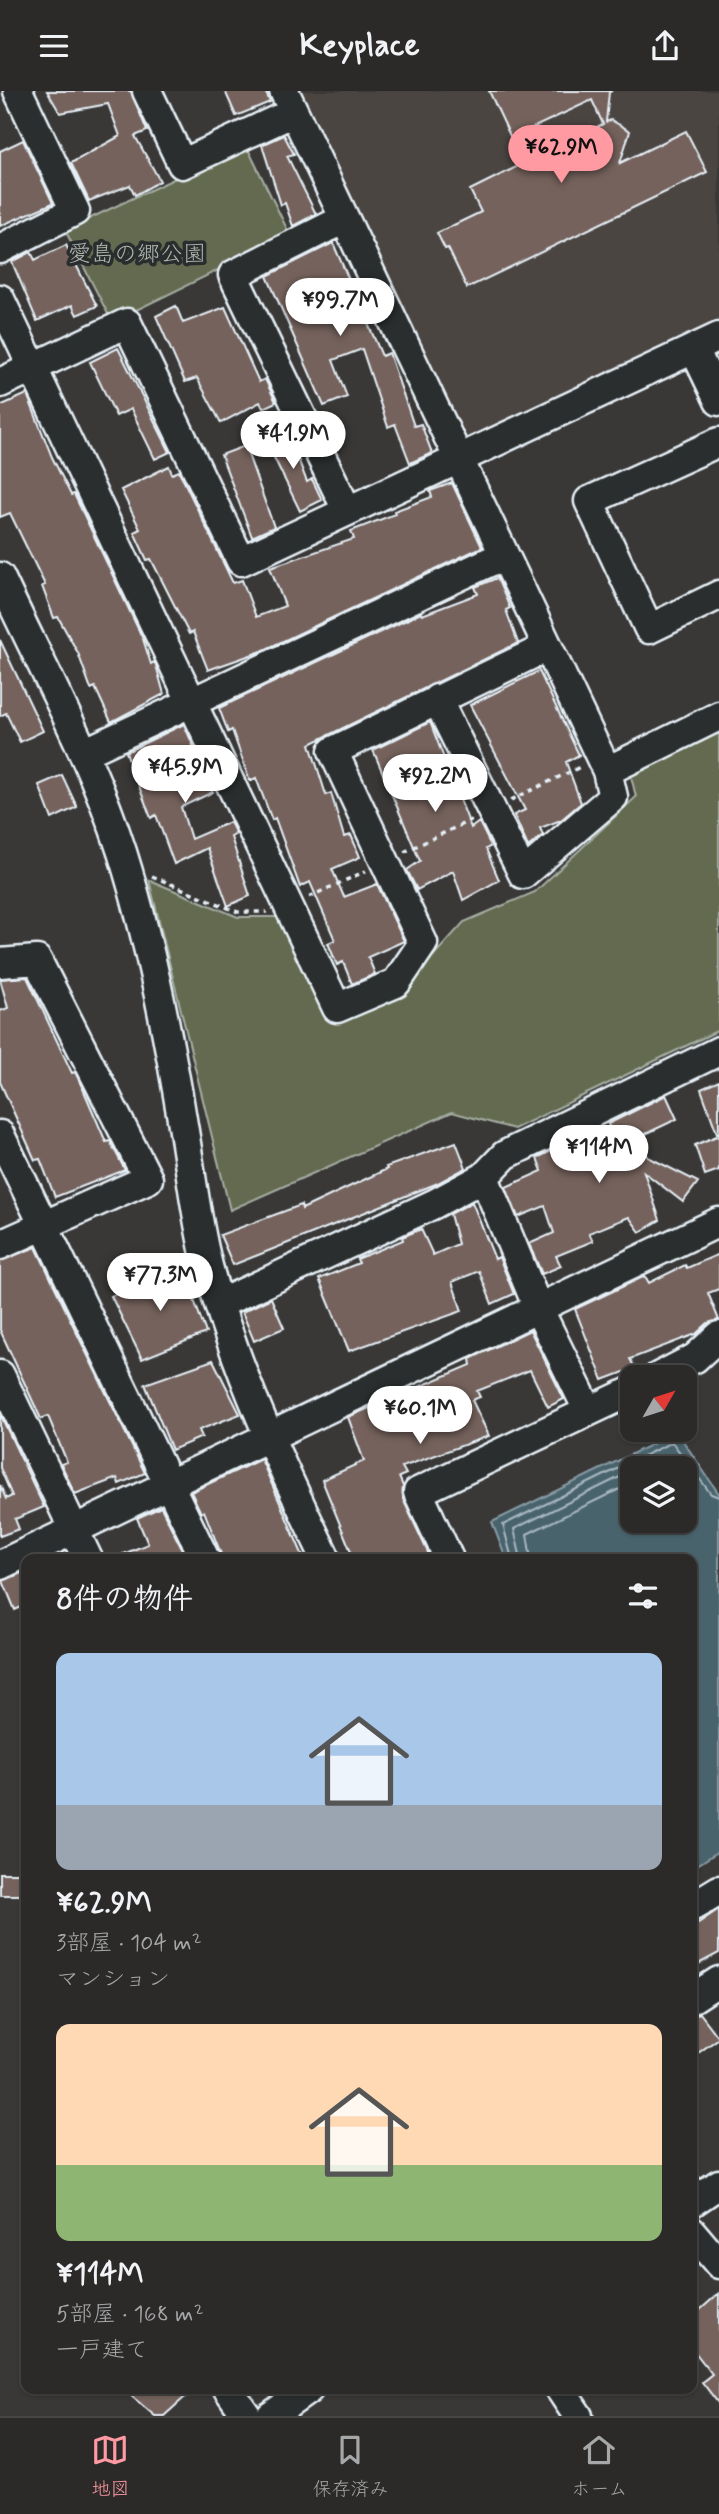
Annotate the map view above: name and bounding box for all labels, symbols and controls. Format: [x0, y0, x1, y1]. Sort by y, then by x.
text: Keyplace [299, 25, 420, 67]
icon: menu [35, 27, 73, 65]
icon: share [646, 27, 684, 65]
pin: ¥62.9M [504, 125, 618, 185]
text: ¥62.9M [524, 133, 598, 163]
park label: 愛島の郷公園 [68, 240, 206, 270]
pin: ¥99.7M [283, 279, 397, 338]
text: ¥99.7M [301, 286, 379, 316]
pin: ¥41.9M [236, 411, 350, 471]
text: ¥41.9M [257, 419, 329, 449]
pin: ¥45.9M [128, 745, 242, 805]
text: ¥45.9M [147, 753, 223, 783]
pin: ¥92.2M [378, 755, 492, 814]
text: ¥92.2M [399, 762, 471, 792]
pin: ¥114M [550, 1125, 648, 1185]
text: ¥114M [565, 1133, 633, 1163]
pin: ¥77.3M [103, 1253, 217, 1313]
text: ¥77.3M [123, 1261, 197, 1291]
north arrow [620, 1365, 696, 1442]
map controls [620, 1365, 697, 1533]
pin: ¥60.1M [363, 1387, 477, 1446]
text: ¥60.1M [383, 1394, 457, 1424]
button: layers [620, 1456, 697, 1533]
icon: filters [624, 1577, 662, 1615]
text: 8件の物件 [56, 1580, 193, 1619]
icon: home [296, 1698, 422, 1824]
text: ¥62.9M [56, 1884, 152, 1923]
text: 3部屋 · 104 m² [56, 1929, 202, 1959]
text: マンション [56, 1965, 170, 1995]
icon: home [296, 2069, 422, 2195]
text: ¥114M [56, 2255, 144, 2294]
text: 5部屋 · 168 m² [56, 2300, 204, 2330]
text: 一戸建て [56, 2336, 148, 2366]
tab: 地図 [91, 2431, 129, 2502]
tab: 保存済み [312, 2431, 388, 2502]
tab: ホーム [571, 2431, 628, 2502]

